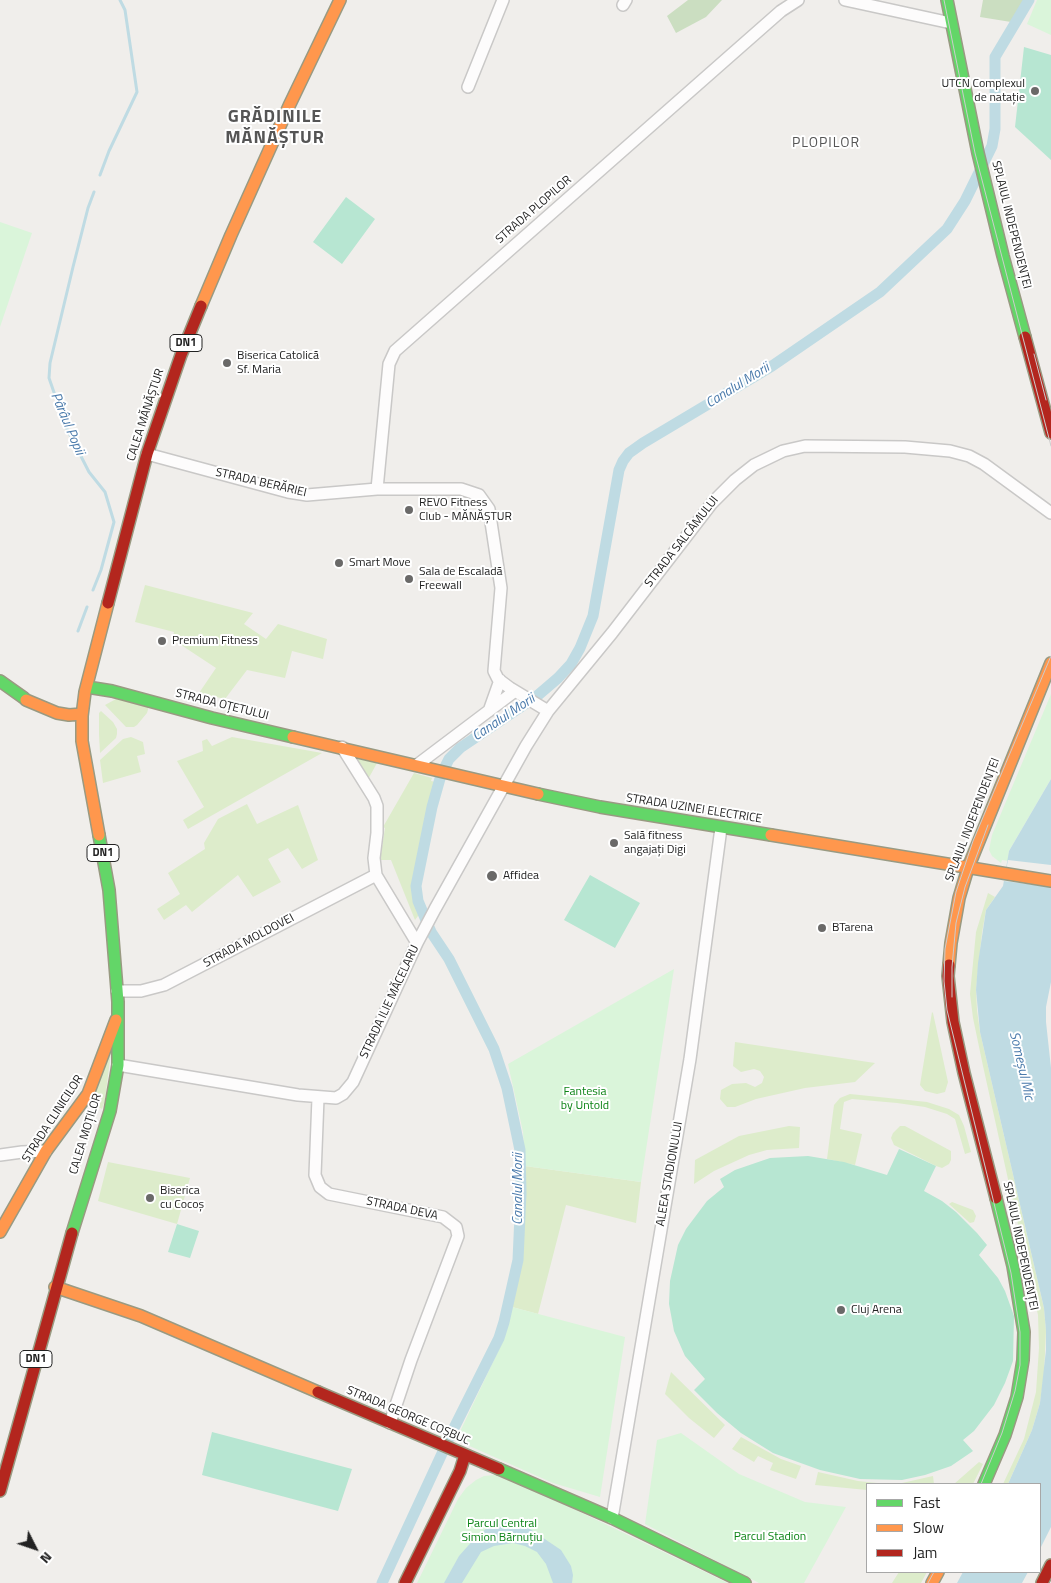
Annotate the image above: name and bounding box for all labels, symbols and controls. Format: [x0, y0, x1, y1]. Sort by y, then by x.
place label: UTCN Complexul de natație [941, 77, 1025, 105]
marker: UTCN Complexul de natație [1029, 85, 1041, 97]
district label: GRĂDINILE MĂNĂȘTUR [224, 107, 326, 150]
district label: PLOPILOR [791, 136, 861, 152]
street label: SPLAIUL INDEPENDENȚEI [988, 160, 1034, 290]
street label: STRADA PLOPILOR [493, 173, 575, 247]
road number: DN1 [170, 334, 202, 352]
place label: Biserica Catolică Sf. Maria [237, 349, 319, 377]
marker: Biserica Catolică Sf. Maria [221, 357, 233, 369]
water label: Canalul Morii [703, 360, 773, 412]
street label: CALEA MĂNĂȘTUR [124, 367, 168, 463]
water label: Pârâul Popii [46, 390, 88, 458]
street label: STRADA BERĂRIEI [214, 466, 308, 500]
street label: STRADA SALCÂMULUI [642, 494, 722, 590]
place label: REVO Fitness Club - MĂNĂȘTUR [419, 496, 512, 524]
marker: REVO Fitness Club - MĂNĂȘTUR [403, 504, 415, 516]
place label: Smart Move [349, 556, 411, 570]
marker: Smart Move [333, 557, 345, 569]
place label: Sala de Escaladă Freewall [419, 565, 503, 593]
marker: Sala de Escaladă Freewall [403, 573, 415, 585]
place label: Premium Fitness [172, 634, 258, 648]
marker: Premium Fitness [156, 635, 168, 647]
street label: STRADA OȚETULUI [174, 686, 270, 724]
water label: Canalul Morii [469, 691, 539, 745]
street label: SPLAIUL INDEPENDENȚEI [943, 756, 1003, 884]
street label: STRADA UZINEI ELECTRICE [625, 791, 763, 827]
place label: Sală fitness angajați Digi [624, 829, 686, 857]
marker: Sală fitness angajați Digi [608, 837, 620, 849]
road number: DN1 [87, 844, 119, 861]
marker: Affidea [485, 869, 499, 883]
place label: Affidea [503, 869, 539, 883]
street label: STRADA MOLDOVEI [201, 911, 297, 971]
place label: BTarena [832, 921, 873, 935]
marker: BTarena [816, 922, 828, 934]
street label: STRADA ILIE MĂCELARU [357, 943, 423, 1061]
water label: Someșul Mic [1005, 1030, 1037, 1102]
street label: STRADA CLINICILOR [19, 1073, 87, 1165]
park label: Fantesia by Untold [561, 1085, 609, 1113]
street label: CALEA MOȚILOR [67, 1092, 105, 1176]
street label: ALEEA STADIONULUI [654, 1121, 686, 1227]
water label: Canalul Morii [511, 1153, 527, 1225]
street label: SPLAIUL INDEPENDENȚEI [999, 1180, 1041, 1312]
place label: Biserica cu Cocoș [160, 1184, 204, 1212]
marker: Biserica cu Cocoș [144, 1192, 156, 1204]
street label: STRADA DEVA [365, 1194, 439, 1224]
place label: Cluj Arena [851, 1303, 902, 1317]
marker: Cluj Arena [835, 1304, 847, 1316]
road number: DN1 [20, 1350, 52, 1368]
street label: STRADA GEORGE COȘBUC [344, 1383, 472, 1449]
legend [866, 1483, 1041, 1573]
text: Fast [913, 1491, 940, 1514]
text: Slow [913, 1516, 944, 1539]
park label: Parcul Central Simion Bărnuțiu [462, 1517, 542, 1545]
north arrow [10, 1523, 60, 1573]
park label: Parcul Stadion [734, 1530, 806, 1544]
text: Jam [913, 1541, 937, 1564]
text: N [36, 1548, 58, 1569]

